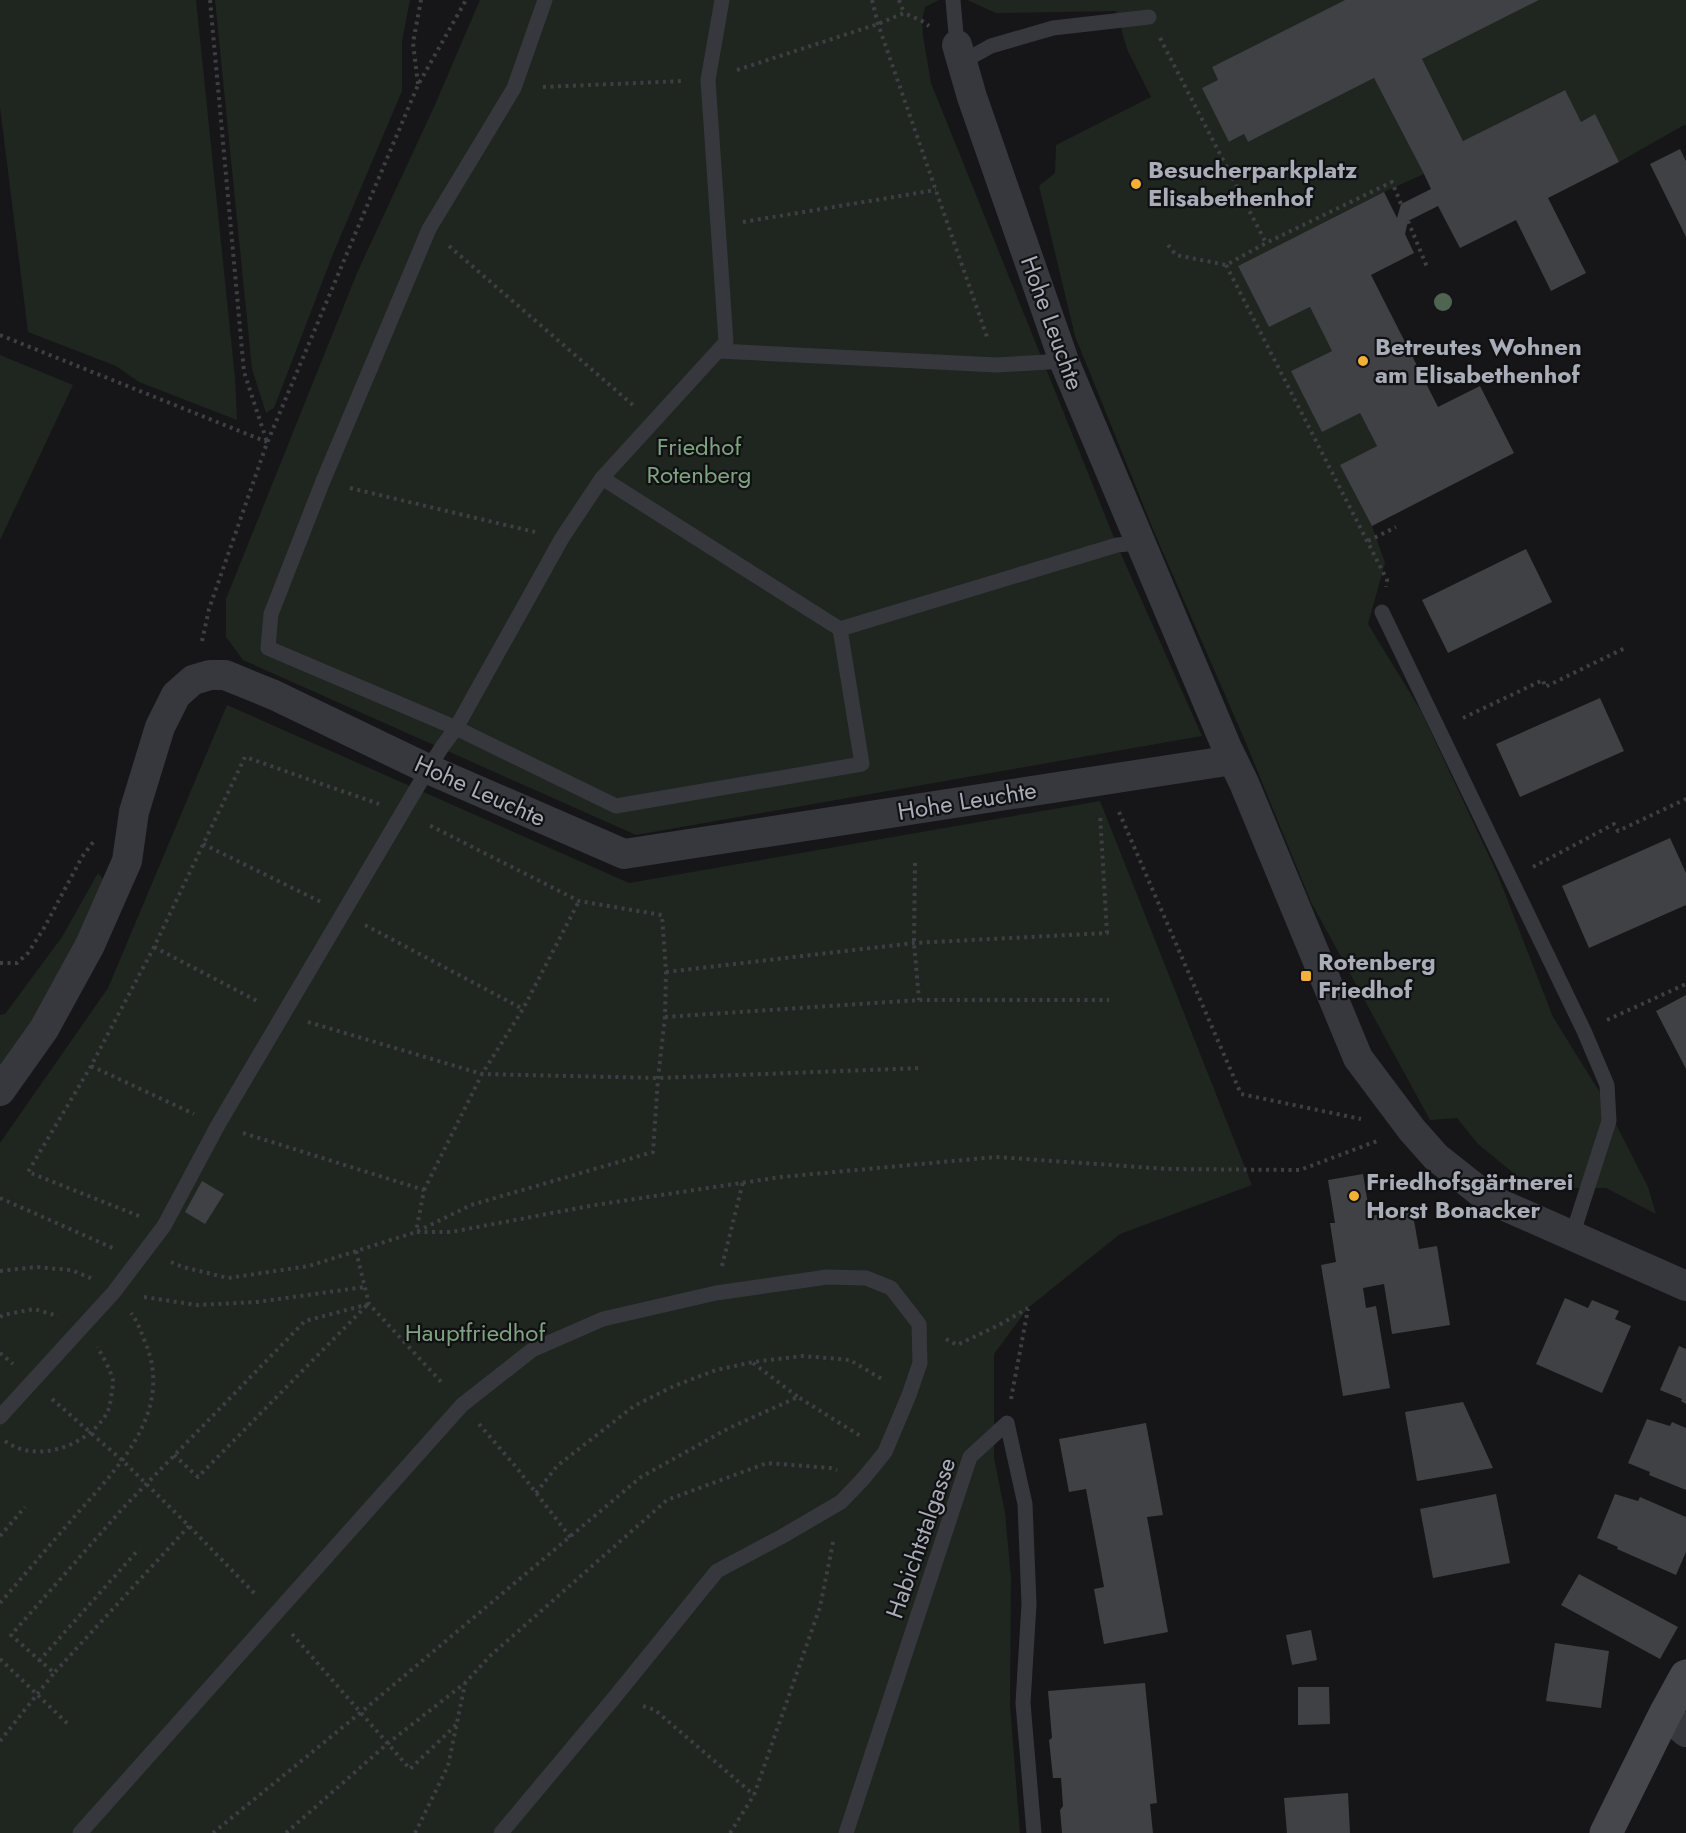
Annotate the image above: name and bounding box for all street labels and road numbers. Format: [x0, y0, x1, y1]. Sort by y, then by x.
street label: Hohe Leuchte [1012, 251, 1093, 395]
street label: Hohe Leuchte [409, 746, 551, 835]
street label: Hohe Leuchte [895, 772, 1039, 829]
street label: Habichtstalgasse [877, 1453, 964, 1623]

